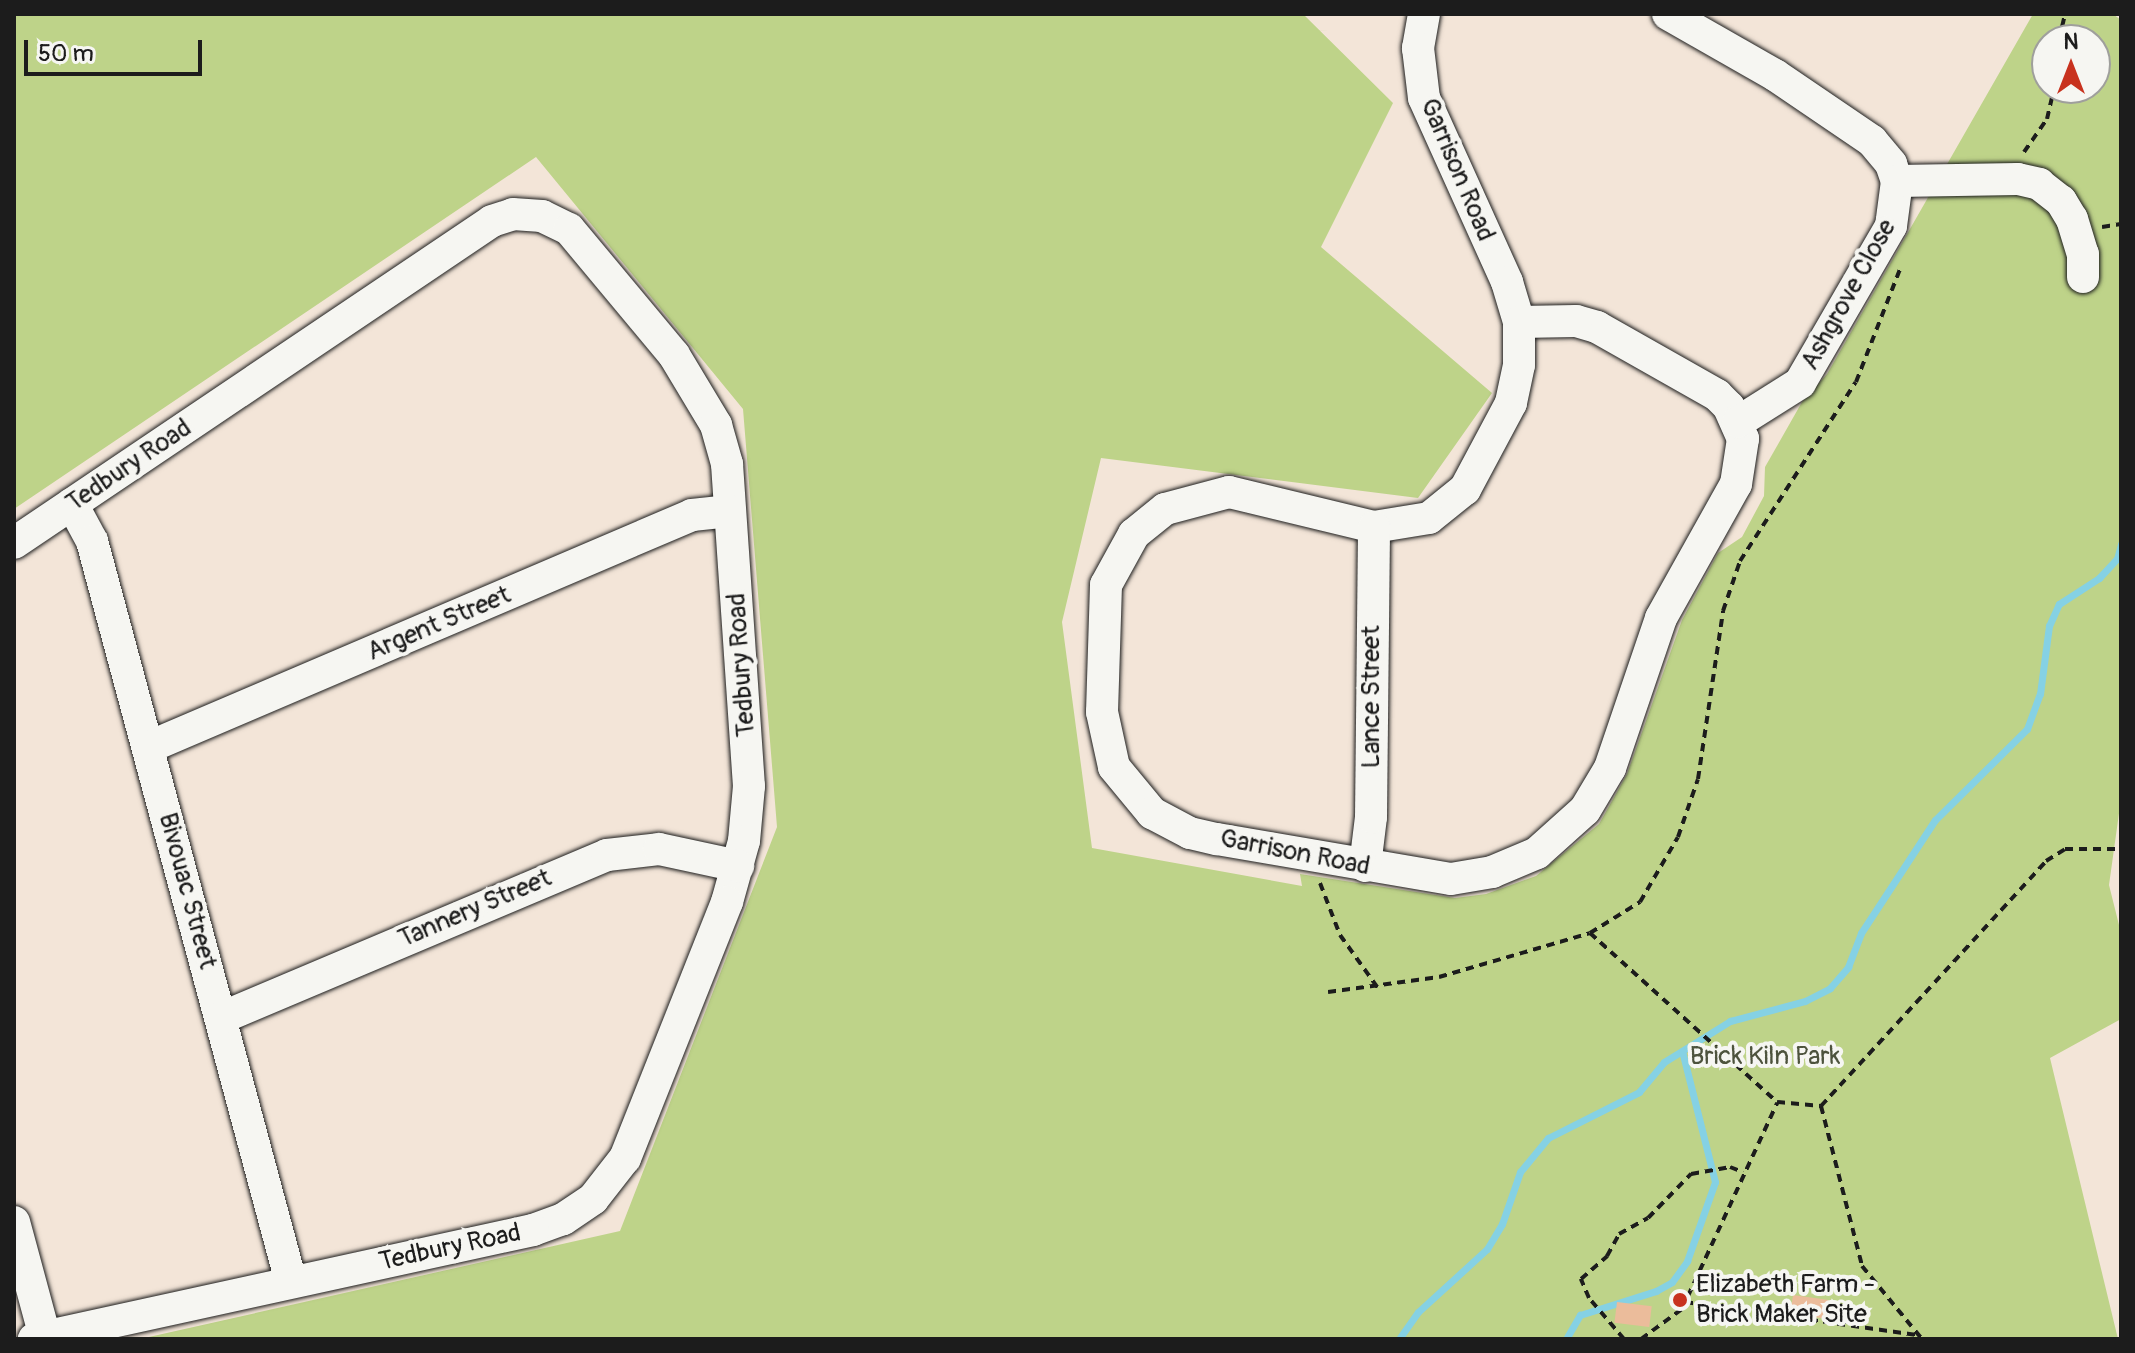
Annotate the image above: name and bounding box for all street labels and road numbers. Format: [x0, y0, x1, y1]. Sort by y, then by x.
street label: Garrison Road [1413, 94, 1501, 246]
street label: Ashgrove Close [1795, 214, 1903, 376]
street label: Tedbury Road [61, 413, 197, 519]
street label: Argent Street [363, 580, 515, 668]
street label: Tedbury Road [721, 592, 763, 738]
street label: Lance Street [1356, 626, 1388, 768]
street label: Bivouac Street [151, 810, 223, 972]
street label: Garrison Road [1217, 823, 1373, 883]
street label: Tannery Street [394, 863, 556, 955]
street label: Tedbury Road [376, 1218, 524, 1278]

